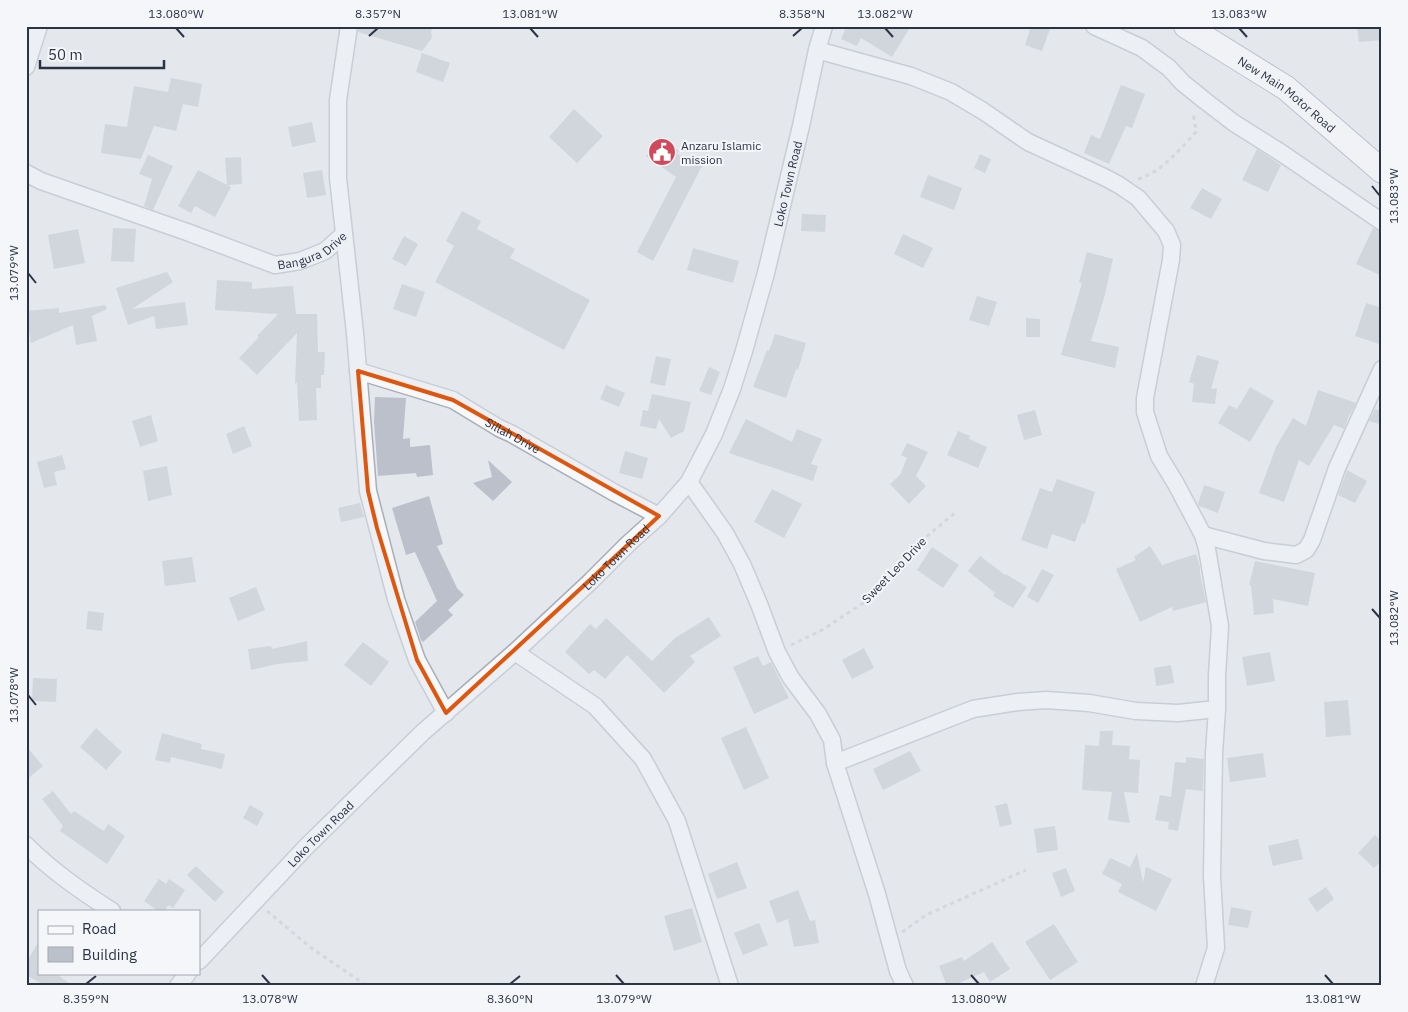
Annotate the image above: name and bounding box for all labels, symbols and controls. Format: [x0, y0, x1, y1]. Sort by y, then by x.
text: 13.080°W [148, 6, 204, 21]
text: 8.357°N [355, 6, 401, 21]
text: 13.081°W [502, 6, 558, 21]
text: 8.358°N [779, 6, 825, 21]
text: 13.082°W [857, 6, 913, 21]
text: 13.083°W [1211, 6, 1267, 21]
scale bar [40, 38, 164, 70]
text: 50 m [48, 45, 83, 64]
street label: New Main Motor Road [1235, 53, 1339, 135]
public building icon: Anzaru Islamic mission [647, 137, 677, 167]
place label: Anzaru Islamic mission [681, 138, 761, 167]
street label: Loko Town Road [770, 139, 805, 228]
text: 13.083°W [1386, 168, 1401, 224]
street label: Bangura Drive [276, 228, 350, 272]
text: 13.079°W [6, 245, 21, 301]
street label: Sillah Drive [483, 414, 544, 456]
street label: Loko Town Road [579, 521, 652, 593]
street label: Sweet Leo Drive [859, 533, 930, 606]
text: 13.082°W [1386, 590, 1401, 646]
text: 13.078°W [6, 667, 21, 723]
street label: Loko Town Road [284, 797, 357, 870]
legend [38, 910, 200, 974]
text: Road [82, 919, 117, 938]
text: Building [82, 945, 137, 964]
text: 8.359°N [63, 991, 109, 1006]
text: 13.078°W [242, 991, 298, 1006]
text: 8.360°N [487, 991, 533, 1006]
text: 13.079°W [596, 991, 652, 1006]
text: 13.080°W [951, 991, 1007, 1006]
text: 13.081°W [1305, 991, 1361, 1006]

